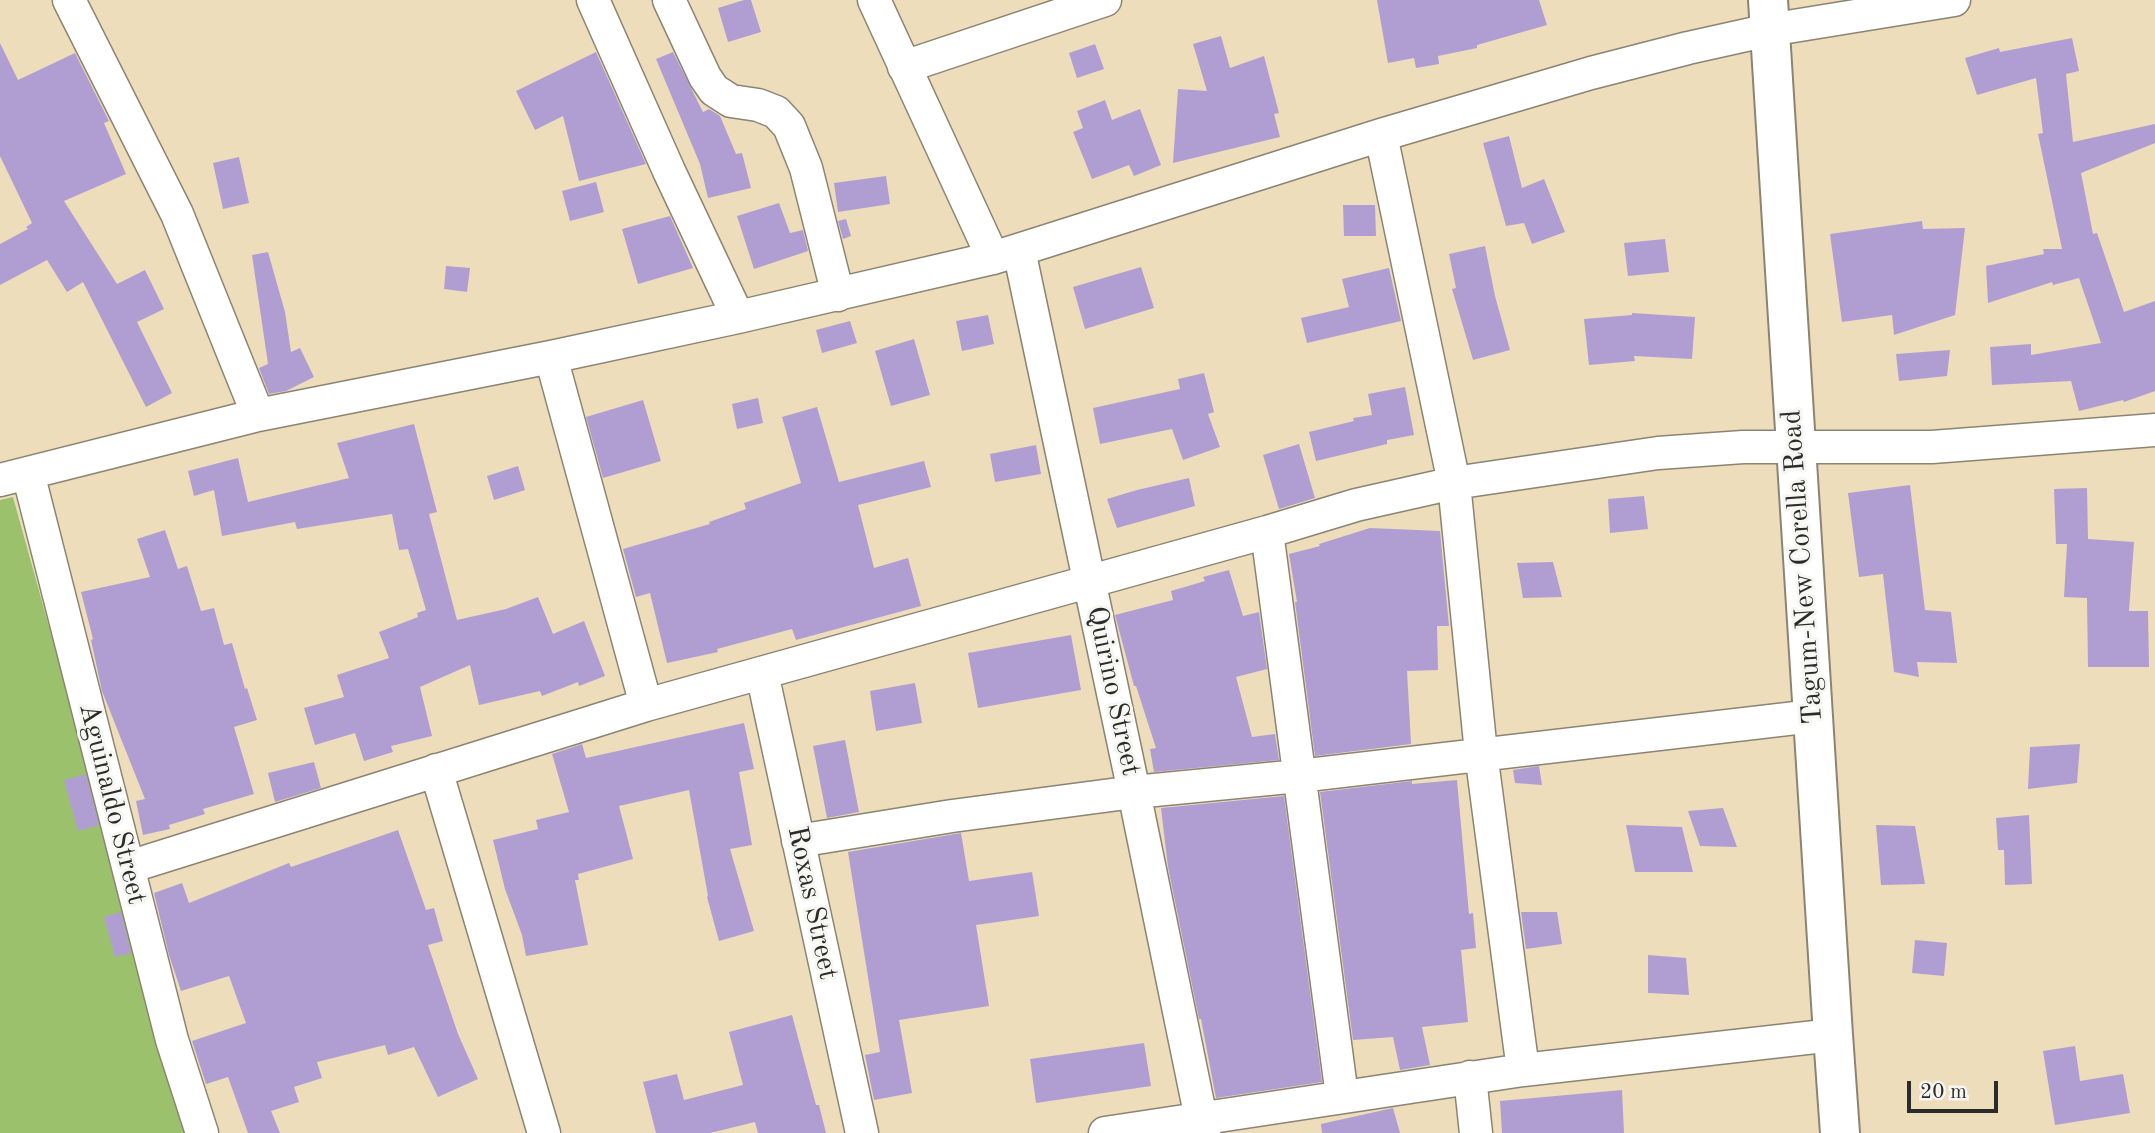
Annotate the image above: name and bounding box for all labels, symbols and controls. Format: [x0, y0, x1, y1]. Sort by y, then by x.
street label: Tagum-New Corella Road [1775, 409, 1831, 725]
street label: Quirino Street [1079, 603, 1147, 779]
street label: Aguinaldo Street [71, 700, 153, 908]
street label: Roxas Street [779, 823, 845, 983]
scale bar [1910, 1066, 2001, 1110]
text: 20 m [1920, 1082, 1967, 1103]

